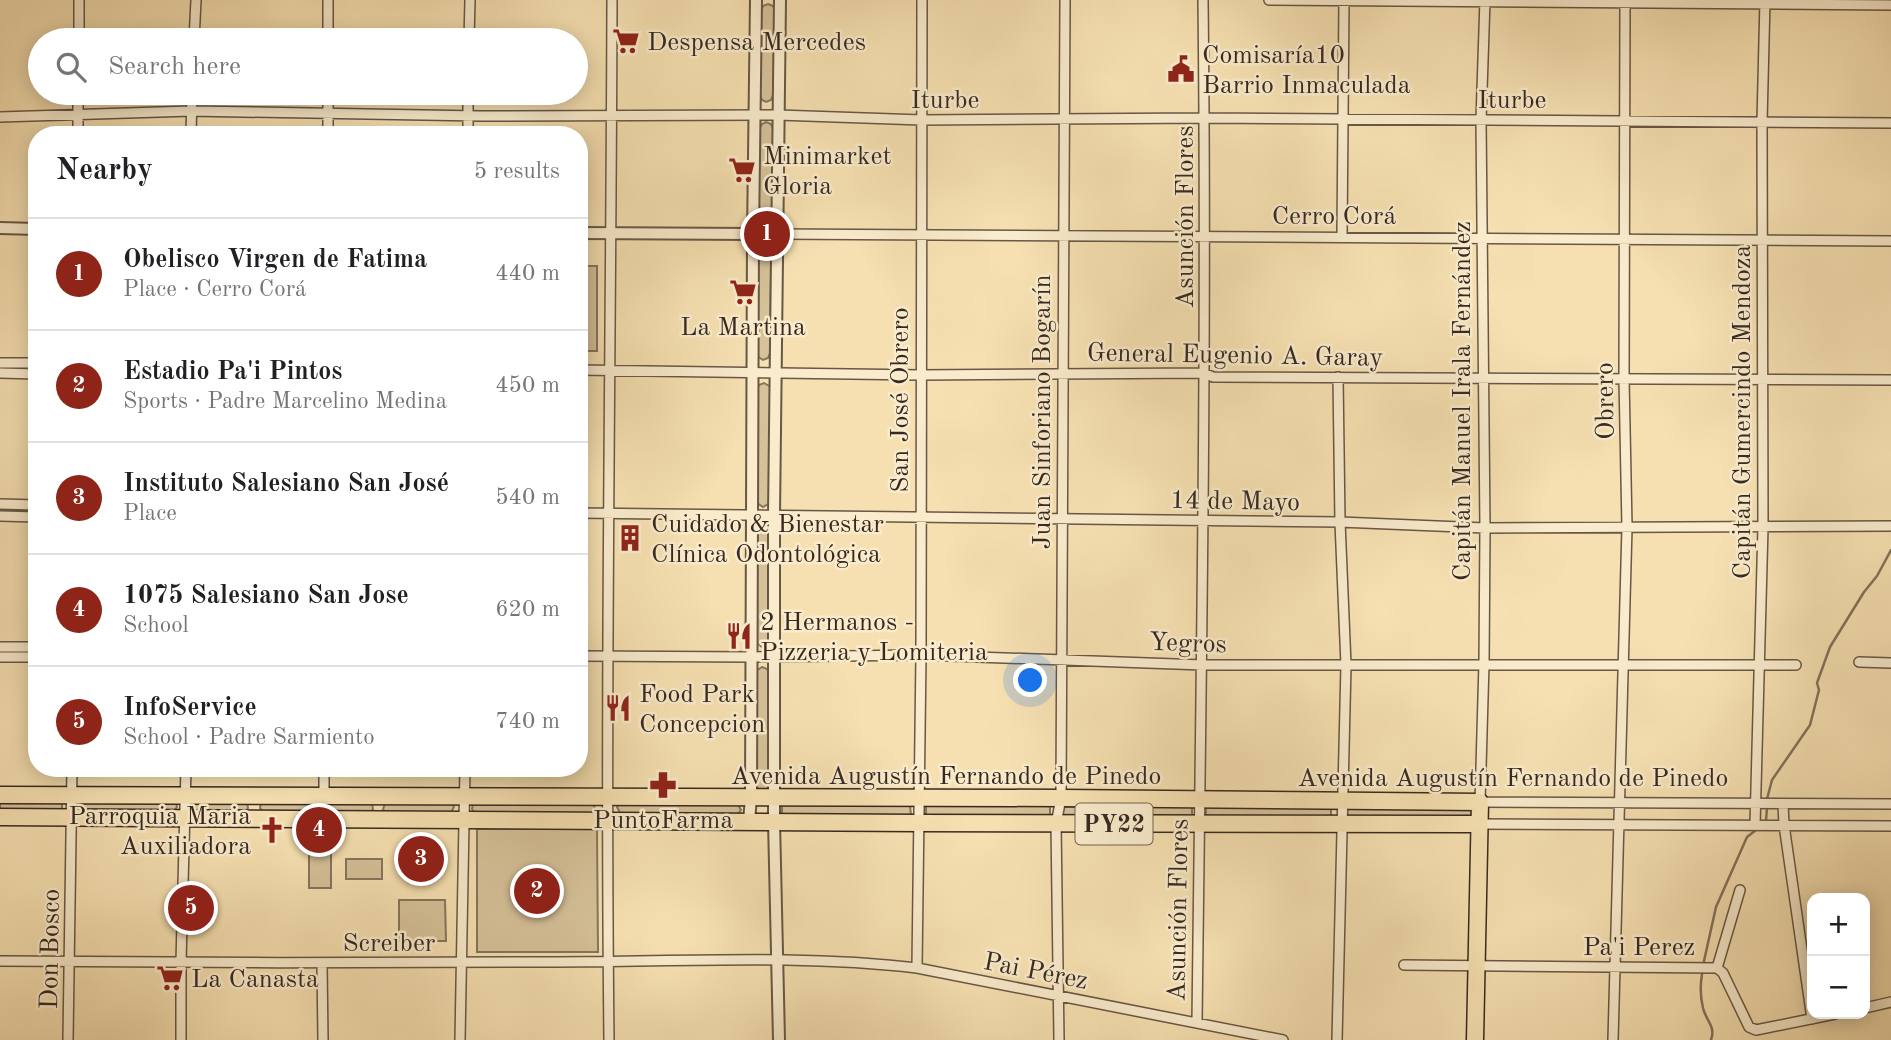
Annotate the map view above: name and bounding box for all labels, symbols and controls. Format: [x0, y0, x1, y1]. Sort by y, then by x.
supermarket icon: Despensa Mercedes [611, 26, 641, 56]
search box [28, 28, 588, 105]
place label: Despensa Mercedes [647, 30, 866, 56]
place label: Comisaría10 Barrio Inmaculada [1202, 43, 1411, 99]
icon: search [52, 48, 90, 86]
text: Search here [108, 54, 241, 80]
public building icon: Comisaría10 Barrio Inmaculada [1166, 54, 1196, 84]
street label: Iturbe [910, 88, 980, 114]
street label: Iturbe [1477, 88, 1547, 114]
street label: Asunción Flores [1173, 125, 1199, 309]
place label: Minimarket Gloria [763, 144, 892, 200]
supermarket icon: Minimarket Gloria [727, 155, 757, 185]
text: Nearby [56, 156, 153, 186]
text: 5 results [474, 160, 560, 183]
street label: Cerro Corá [1272, 204, 1397, 230]
pin: 1 [744, 208, 790, 260]
street label: Capitán Manuel Irala Fernández [1450, 221, 1476, 581]
street label: Capitán Gumercindo Mendoza [1730, 245, 1756, 579]
text: Obelisco Virgen de Fatima [123, 247, 427, 273]
text: 1 [72, 262, 86, 285]
text: 440 m [495, 262, 560, 285]
street label: Juan Sinforiano Bogarín [1030, 275, 1056, 549]
supermarket icon: La Martina [728, 277, 758, 307]
text: Place · Cerro Corá [123, 278, 306, 301]
street label: San José Obrero [888, 307, 914, 493]
place label: La Martina [680, 315, 806, 341]
street label: General Eugenio A. Garay [1087, 340, 1384, 372]
text: Estadio Pa'i Pintos [123, 359, 343, 385]
street label: Obrero [1592, 362, 1620, 440]
text: 2 [72, 374, 86, 397]
text: 450 m [495, 374, 560, 397]
text: Sports · Padre Marcelino Medina [123, 390, 447, 413]
text: Instituto Salesiano San José [123, 471, 449, 497]
text: 3 [72, 486, 86, 509]
text: 540 m [495, 486, 560, 509]
street label: 14 de Mayo [1170, 488, 1300, 516]
text: Place [123, 502, 177, 525]
place label: Cuidado & Bienestar Clínica Odontológica [651, 512, 884, 568]
building icon: Cuidado & Bienestar Clínica Odontológica [615, 523, 645, 553]
text: 1075 Salesiano San Jose [123, 583, 409, 609]
text: 4 [72, 598, 86, 621]
text: 620 m [495, 598, 560, 621]
place label: 2 Hermanos - Pizzeria y Lomiteria [760, 610, 988, 666]
text: School [123, 614, 189, 637]
restaurant icon: 2 Hermanos - Pizzeria y Lomiteria [724, 621, 754, 651]
street label: Yegros [1149, 630, 1227, 658]
your location [1013, 663, 1047, 697]
place label: Food Park Concepcion [639, 682, 765, 738]
restaurant icon: Food Park Concepcion [603, 693, 633, 723]
text: InfoService [123, 695, 257, 721]
text: 5 [72, 710, 86, 733]
text: 740 m [495, 710, 560, 733]
text: School · Padre Sarmiento [123, 726, 375, 749]
street label: Avenida Augustín Fernando de Pinedo [731, 764, 1161, 790]
street label: Avenida Augustín Fernando de Pinedo [1298, 766, 1728, 792]
pharmacy icon: PuntoFarma [648, 770, 678, 800]
place label: Parroquia Maria Auxiliadora [68, 804, 251, 860]
pin: 4 [296, 804, 342, 856]
road number: PY22 [1076, 804, 1152, 844]
place label: PuntoFarma [593, 808, 733, 834]
church icon: Parroquia Maria Auxiliadora [257, 815, 287, 845]
street label: Asunción Flores [1164, 818, 1194, 1002]
pin: 3 [398, 833, 444, 885]
pin: 2 [514, 865, 560, 917]
pin: 5 [168, 882, 214, 934]
street label: Don Bosco [37, 888, 65, 1010]
map controls [1807, 893, 1870, 1019]
button: + [1807, 893, 1870, 956]
street label: Screiber [342, 931, 436, 957]
street label: Pa'i Perez [1583, 935, 1695, 961]
street label: Pai Pérez [981, 949, 1090, 995]
button: − [1807, 956, 1870, 1019]
supermarket icon: La Canasta [155, 963, 185, 993]
place label: La Canasta [191, 967, 319, 993]

